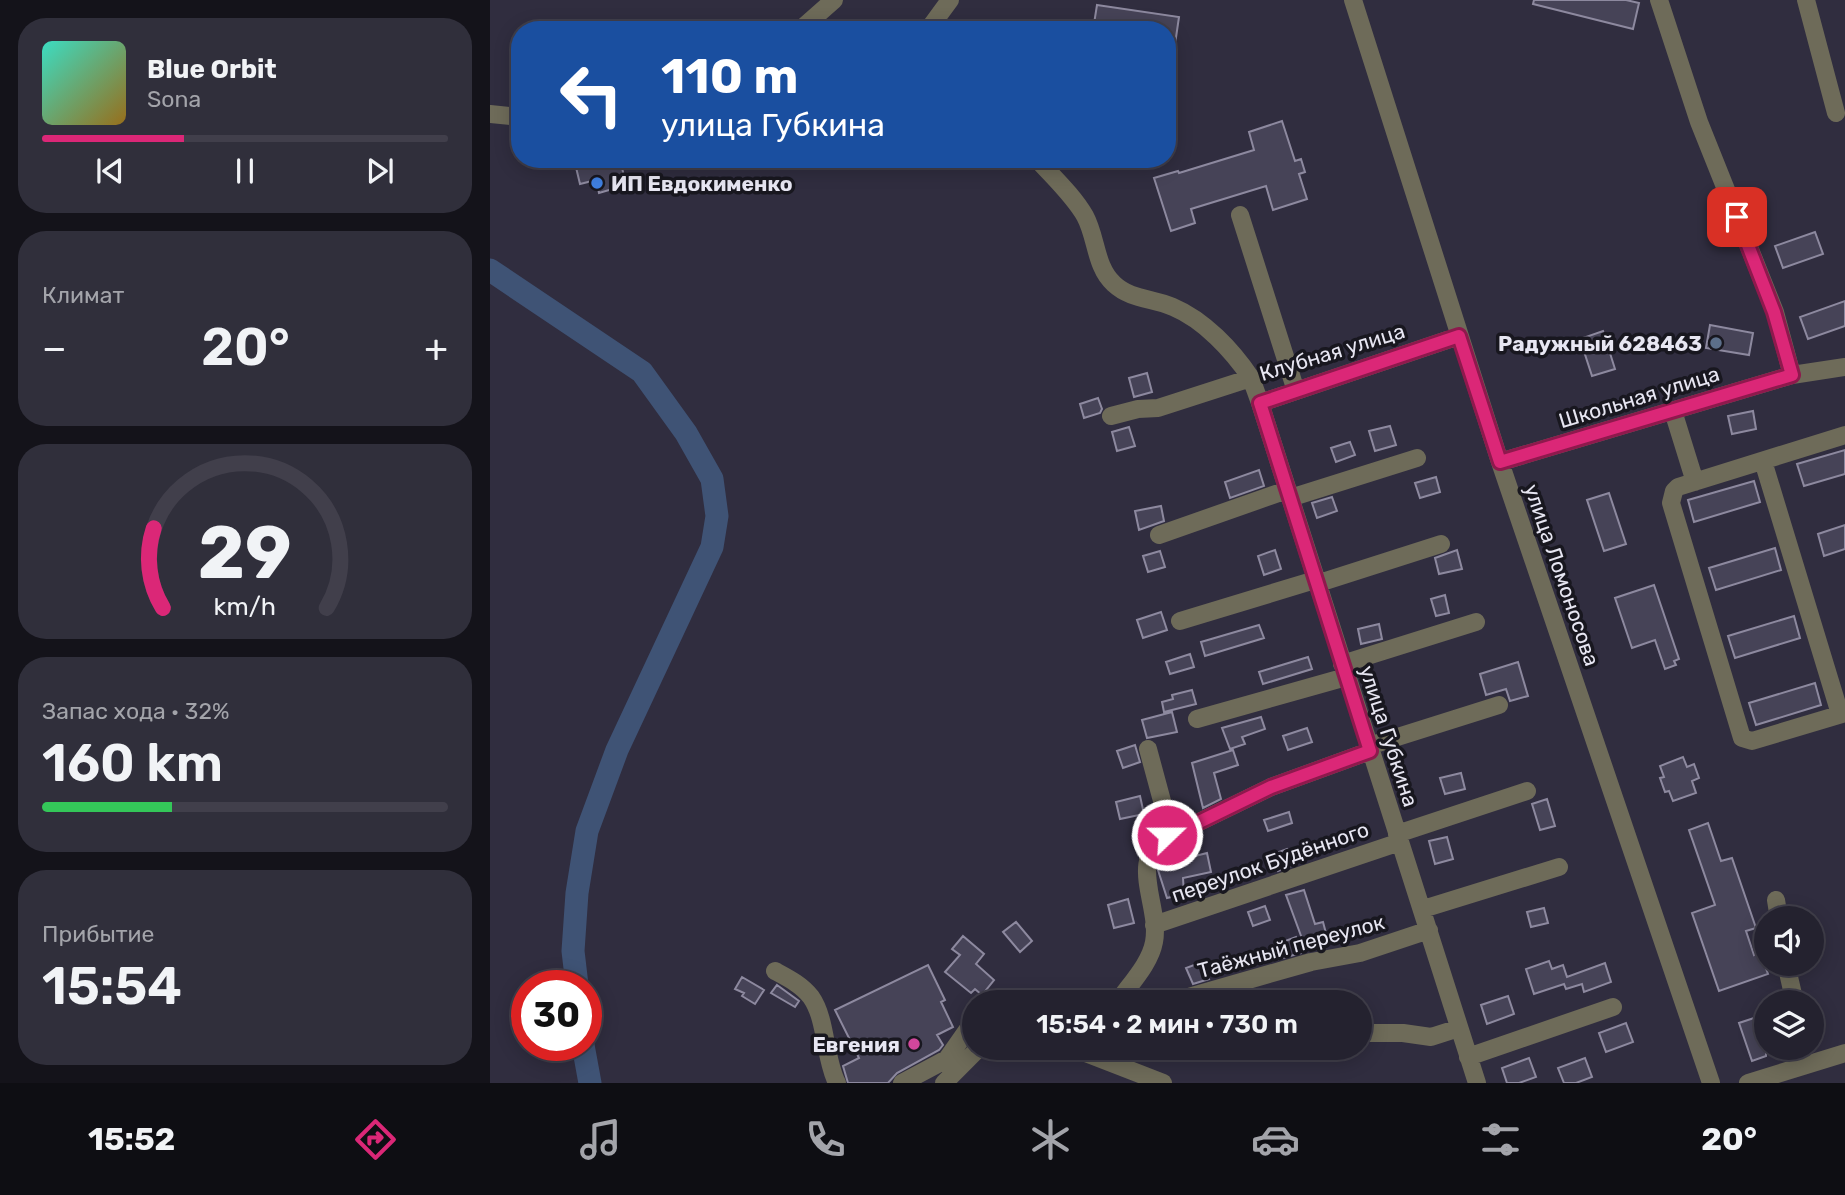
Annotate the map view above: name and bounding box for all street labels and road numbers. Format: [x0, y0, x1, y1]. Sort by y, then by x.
street label: Клубная улица [1256, 318, 1408, 386]
street label: Школьная улица [1556, 361, 1722, 433]
street label: улица Ломоносова [1519, 481, 1605, 669]
street label: улица Губкина [1354, 662, 1424, 810]
street label: переулок Будённого [1168, 816, 1372, 908]
street label: Таёжный переулок [1195, 909, 1387, 983]

